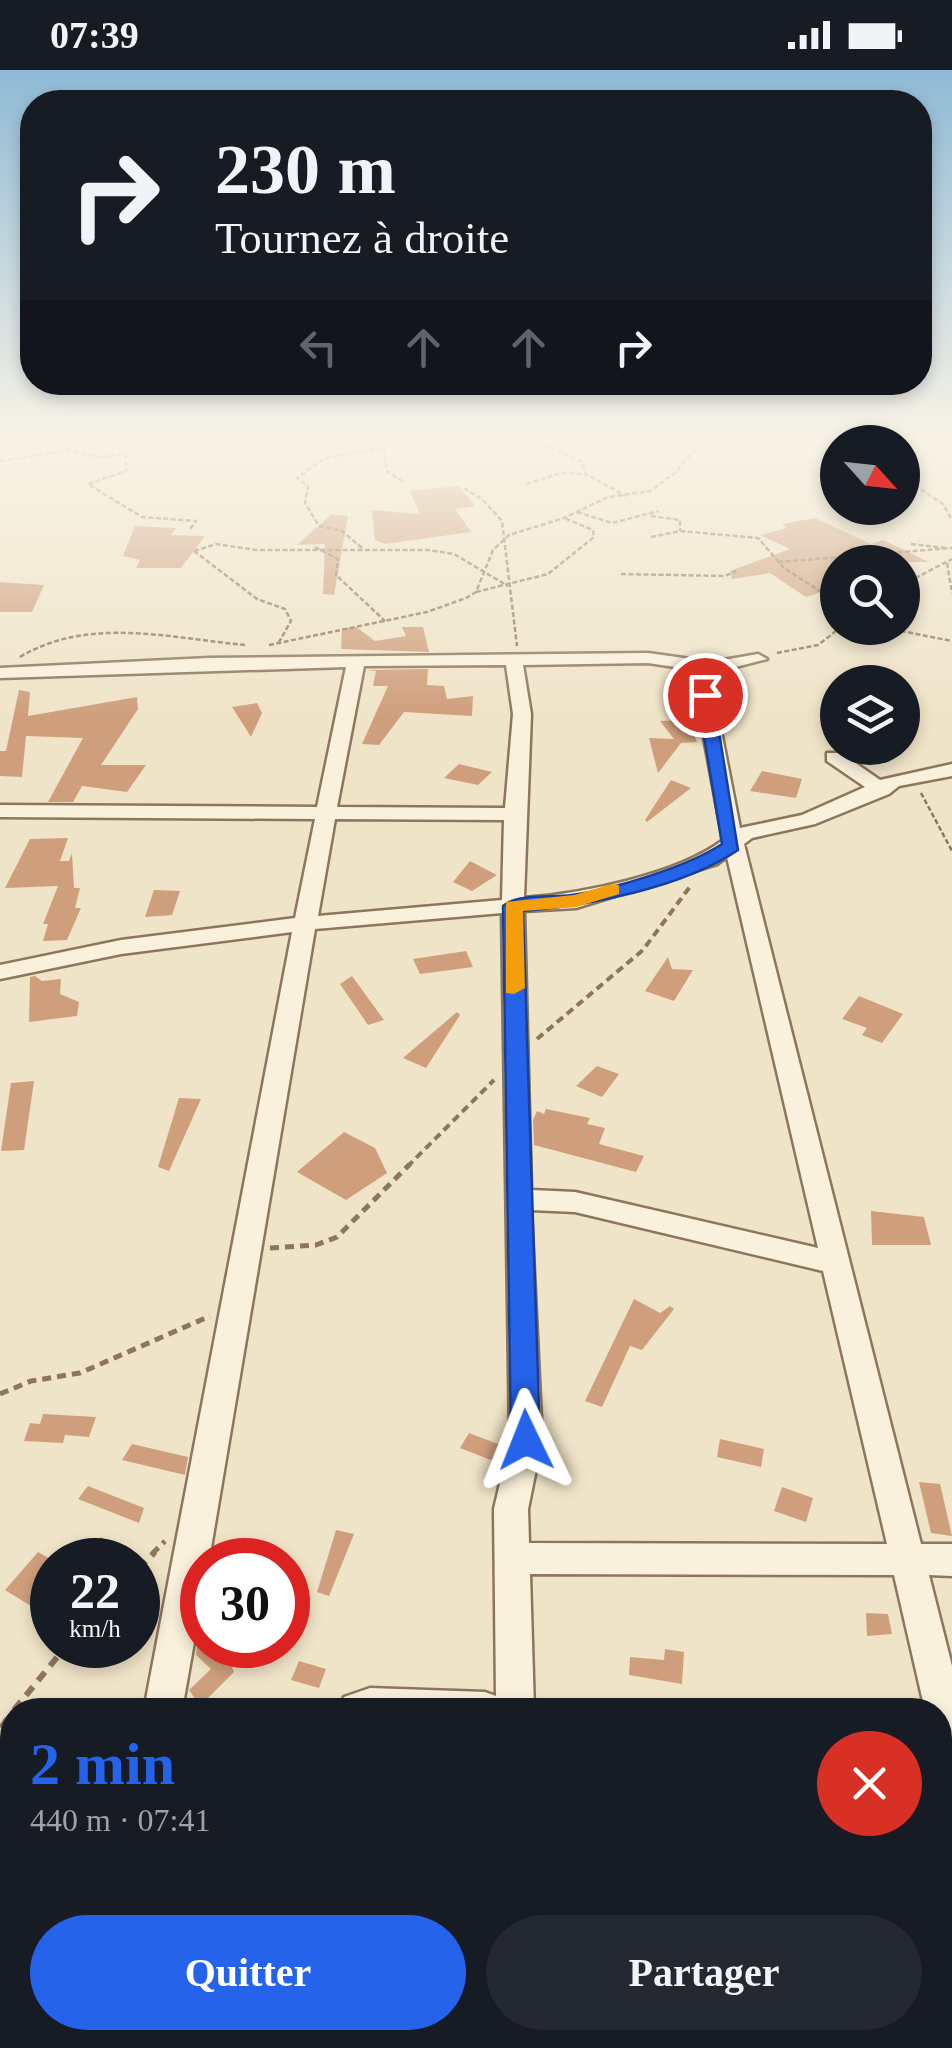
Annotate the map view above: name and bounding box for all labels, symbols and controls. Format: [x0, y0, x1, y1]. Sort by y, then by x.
text: 07:39 [50, 14, 139, 56]
icon: right [50, 130, 180, 260]
text: 230 m [215, 131, 396, 208]
text: Tournez à droite [215, 213, 509, 263]
icon: left [291, 320, 346, 375]
icon: ahead [396, 320, 451, 375]
icon: ahead [501, 320, 556, 375]
icon: right [606, 320, 661, 375]
north arrow [820, 425, 920, 525]
map controls [820, 425, 920, 765]
button: search [820, 545, 920, 645]
pin [663, 653, 748, 738]
button: layers [820, 665, 920, 765]
icon: arrive [678, 668, 733, 723]
position arrow [474, 1388, 578, 1492]
speed limit sign: 30 [180, 1538, 310, 1668]
text: 22 [70, 1563, 120, 1619]
text: km/h [69, 1615, 121, 1642]
text: 2 min [30, 1731, 175, 1797]
button: close [817, 1731, 922, 1836]
text: 440 m · 07:41 [30, 1802, 210, 1838]
button: Quitter [30, 1915, 466, 2030]
button: Partager [486, 1915, 922, 2030]

